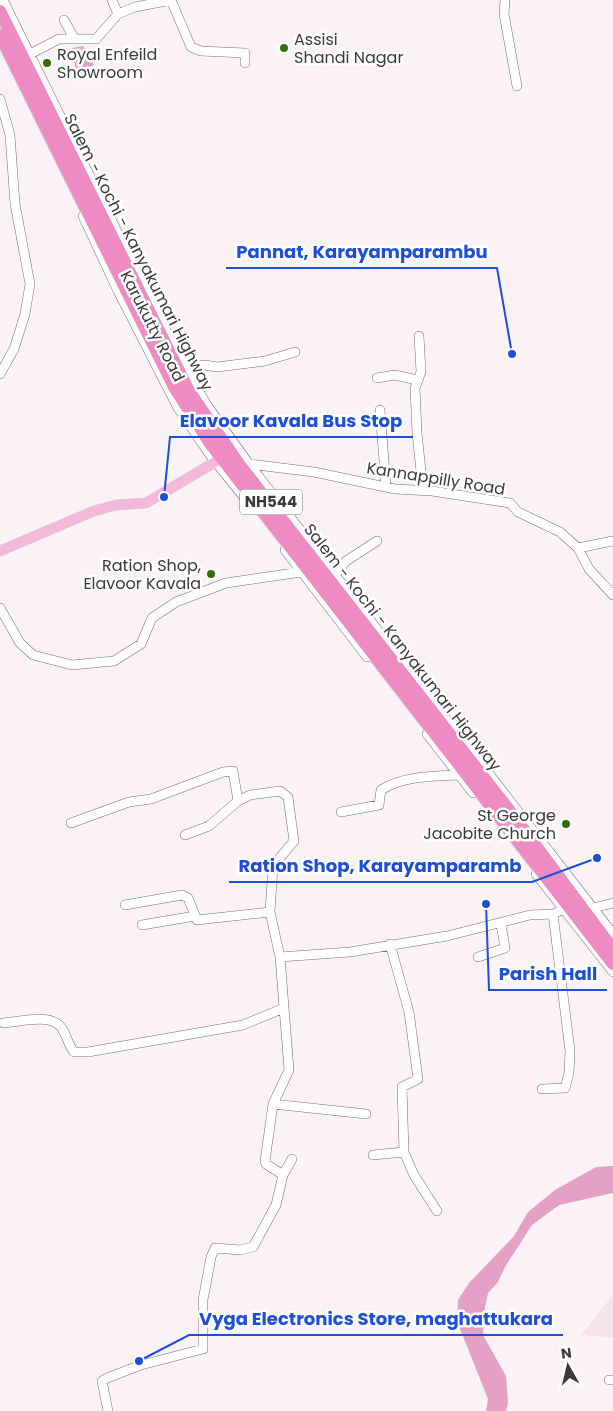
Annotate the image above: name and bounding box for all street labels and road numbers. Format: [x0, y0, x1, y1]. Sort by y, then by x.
street label: Salem - Kochi - Kanyakumari Highway [58, 110, 219, 395]
street label: Karukutty Road [115, 267, 190, 386]
street label: Kannappilly Road [365, 456, 507, 501]
road number: NH544 [240, 490, 302, 514]
street label: Salem - Kochi - Kanyakumari Highway [299, 519, 507, 776]

